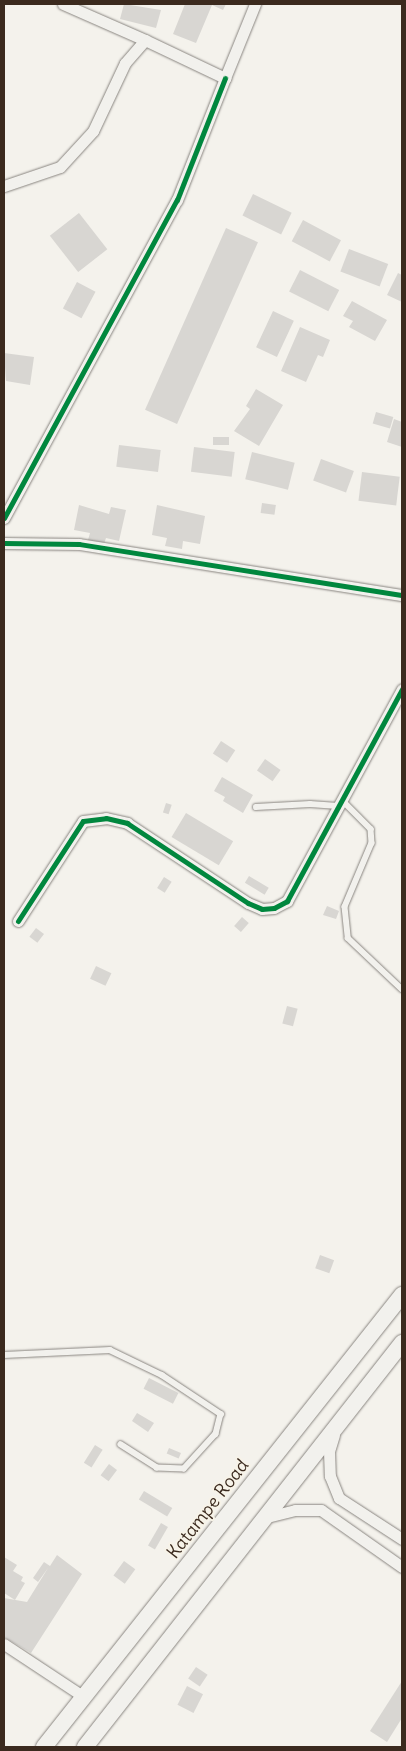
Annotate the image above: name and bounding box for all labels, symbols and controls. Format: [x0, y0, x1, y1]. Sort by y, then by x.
street label: Katampe Road [163, 1455, 253, 1563]

